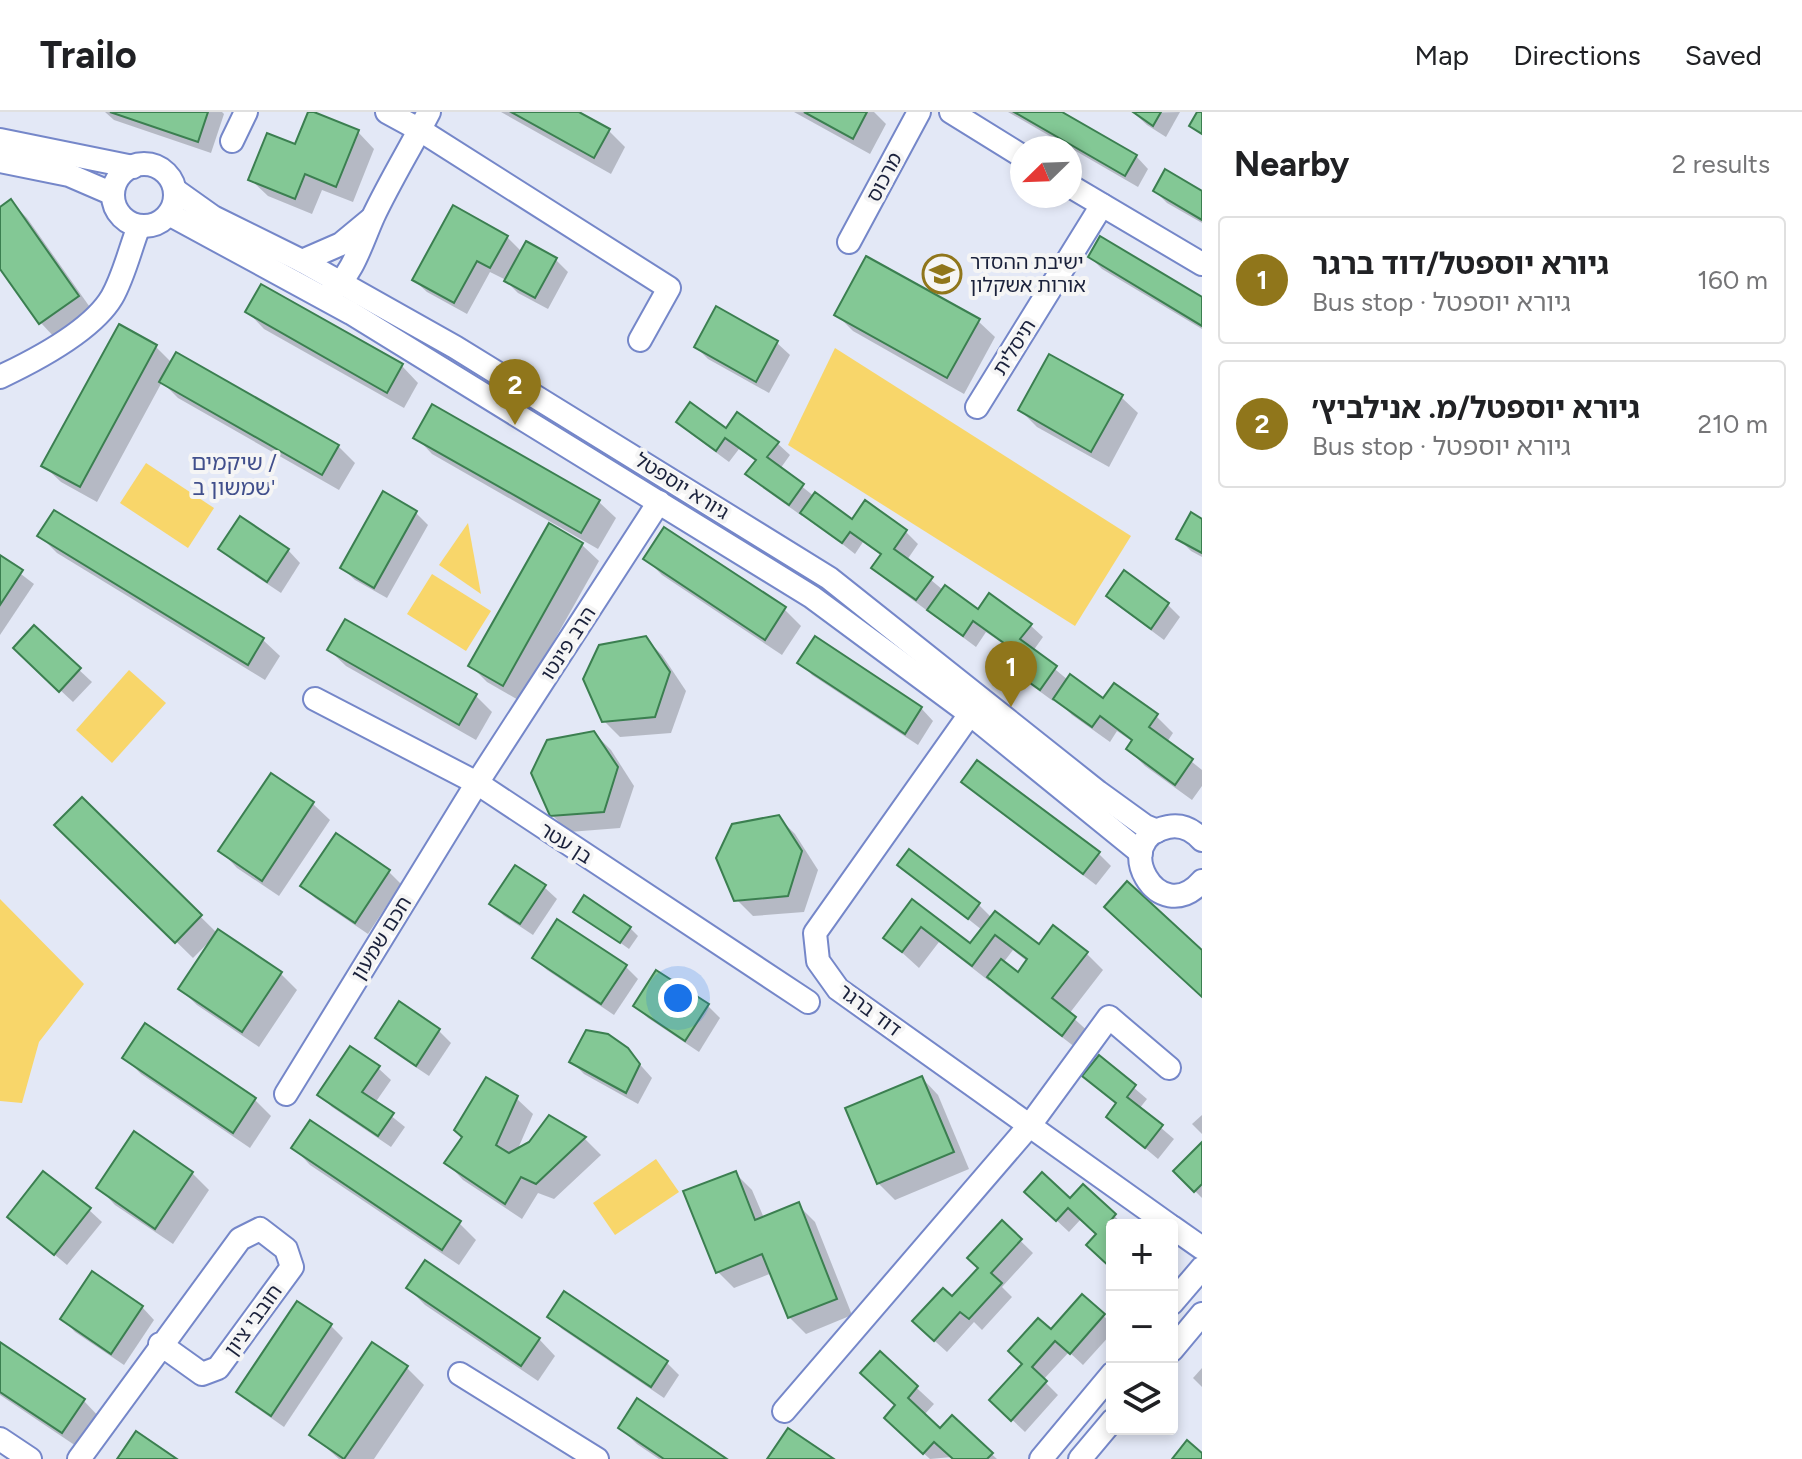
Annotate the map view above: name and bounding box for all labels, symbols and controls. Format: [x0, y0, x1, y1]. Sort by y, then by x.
text: Trailo [40, 32, 137, 78]
text: Map [1415, 38, 1469, 72]
text: Directions [1513, 38, 1641, 72]
text: Saved [1685, 38, 1762, 72]
north arrow [1010, 136, 1082, 208]
text: Nearby [1234, 144, 1349, 185]
street label: מרכוס [861, 148, 907, 206]
text: 2 results [1672, 148, 1770, 180]
text: גיורא יוספטל/דוד ברגר [1312, 245, 1609, 282]
place label: ישיבת ההסדר אורות אשקלון [970, 250, 1086, 297]
school or university icon: ישיבת ההסדר אורות אשקלון [921, 253, 963, 295]
text: 1 [1257, 264, 1267, 296]
text: 160 m [1697, 264, 1768, 296]
text: Bus stop · גיורא יוספטל [1312, 286, 1571, 318]
street label: תיסלית [987, 315, 1041, 379]
pin: 2 [489, 359, 541, 425]
text: גיורא יוספטל/מ. אנילביץ׳ [1312, 389, 1640, 426]
text: 2 [1254, 408, 1270, 440]
text: 210 m [1698, 408, 1768, 440]
text: Bus stop · גיורא יוספטל [1312, 430, 1571, 462]
street label: גיורא יוספטל [631, 448, 734, 525]
district label: שיקמים / שמשון ב' [191, 449, 277, 501]
street label: הרב פינטו [535, 602, 601, 684]
pin: 1 [985, 641, 1037, 707]
street label: בן עטר [535, 817, 597, 869]
street label: חכם שמעון [346, 892, 416, 984]
your location [658, 978, 698, 1018]
street label: דוד ברגר [834, 979, 906, 1041]
map controls [1106, 1219, 1178, 1435]
button: + [1106, 1219, 1178, 1291]
street label: חובבי ציון [219, 1280, 287, 1360]
button: − [1106, 1291, 1178, 1363]
button: layers [1106, 1363, 1178, 1435]

